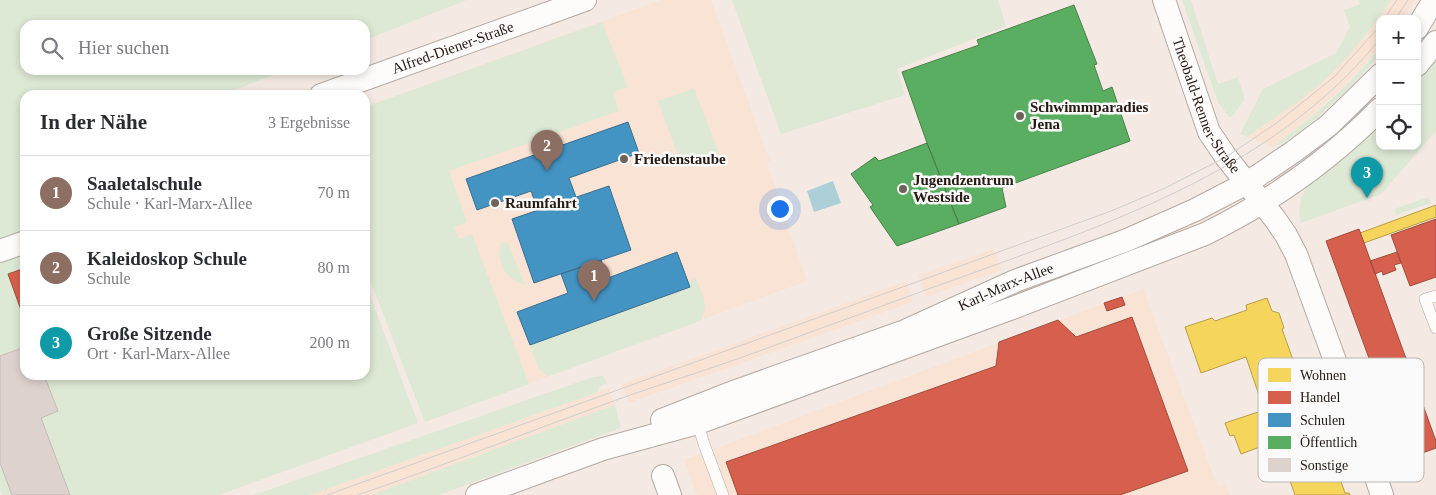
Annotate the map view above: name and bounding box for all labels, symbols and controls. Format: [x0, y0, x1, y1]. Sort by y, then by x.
map controls [1376, 15, 1421, 150]
button: + [1376, 15, 1421, 60]
street label: Alfred-Diener-Straße [390, 18, 516, 77]
search box [20, 20, 370, 75]
icon: search [38, 34, 66, 62]
street label: Theobald-Renner-Straße [1169, 35, 1244, 177]
text: Hier suchen [78, 37, 169, 58]
button: − [1376, 60, 1421, 105]
place label: Schwimmparadies Jena [1030, 99, 1149, 132]
button: locate [1376, 105, 1421, 150]
text: In der Nähe [40, 110, 147, 134]
marker: Schwimmparadies Jena [1014, 110, 1026, 122]
text: 3 Ergebnisse [268, 114, 350, 131]
pin: 2 [531, 130, 563, 171]
place label: Friedenstaube [634, 151, 726, 167]
marker: Friedenstaube [618, 153, 630, 165]
pin: 3 [1351, 157, 1383, 198]
place label: Jugendzentrum Westside [913, 172, 1014, 205]
text: Saaletalschule [87, 173, 202, 194]
marker: Jugendzentrum Westside [897, 183, 909, 195]
text: 1 [52, 184, 60, 201]
text: 70 m [318, 184, 350, 201]
text: Schule · Karl-Marx-Allee [87, 195, 252, 212]
place label: Raumfahrt [505, 195, 577, 211]
your location [767, 196, 793, 222]
marker: Raumfahrt [489, 197, 501, 209]
text: Kaleidoskop Schule [87, 248, 247, 269]
text: 2 [52, 259, 60, 276]
text: 80 m [318, 259, 350, 276]
pin: 1 [578, 260, 610, 301]
street label: Karl-Marx-Allee [956, 260, 1056, 314]
text: Schule [87, 270, 131, 287]
text: Große Sitzende [87, 323, 212, 344]
text: 3 [52, 334, 60, 351]
text: 200 m [310, 334, 350, 351]
text: Ort · Karl-Marx-Allee [87, 345, 230, 362]
legend [1258, 358, 1424, 482]
text: Wohnen [1300, 368, 1346, 383]
text: Handel [1300, 390, 1341, 405]
text: Schulen [1300, 413, 1345, 428]
text: Öffentlich [1300, 434, 1357, 450]
text: Sonstige [1300, 458, 1348, 473]

